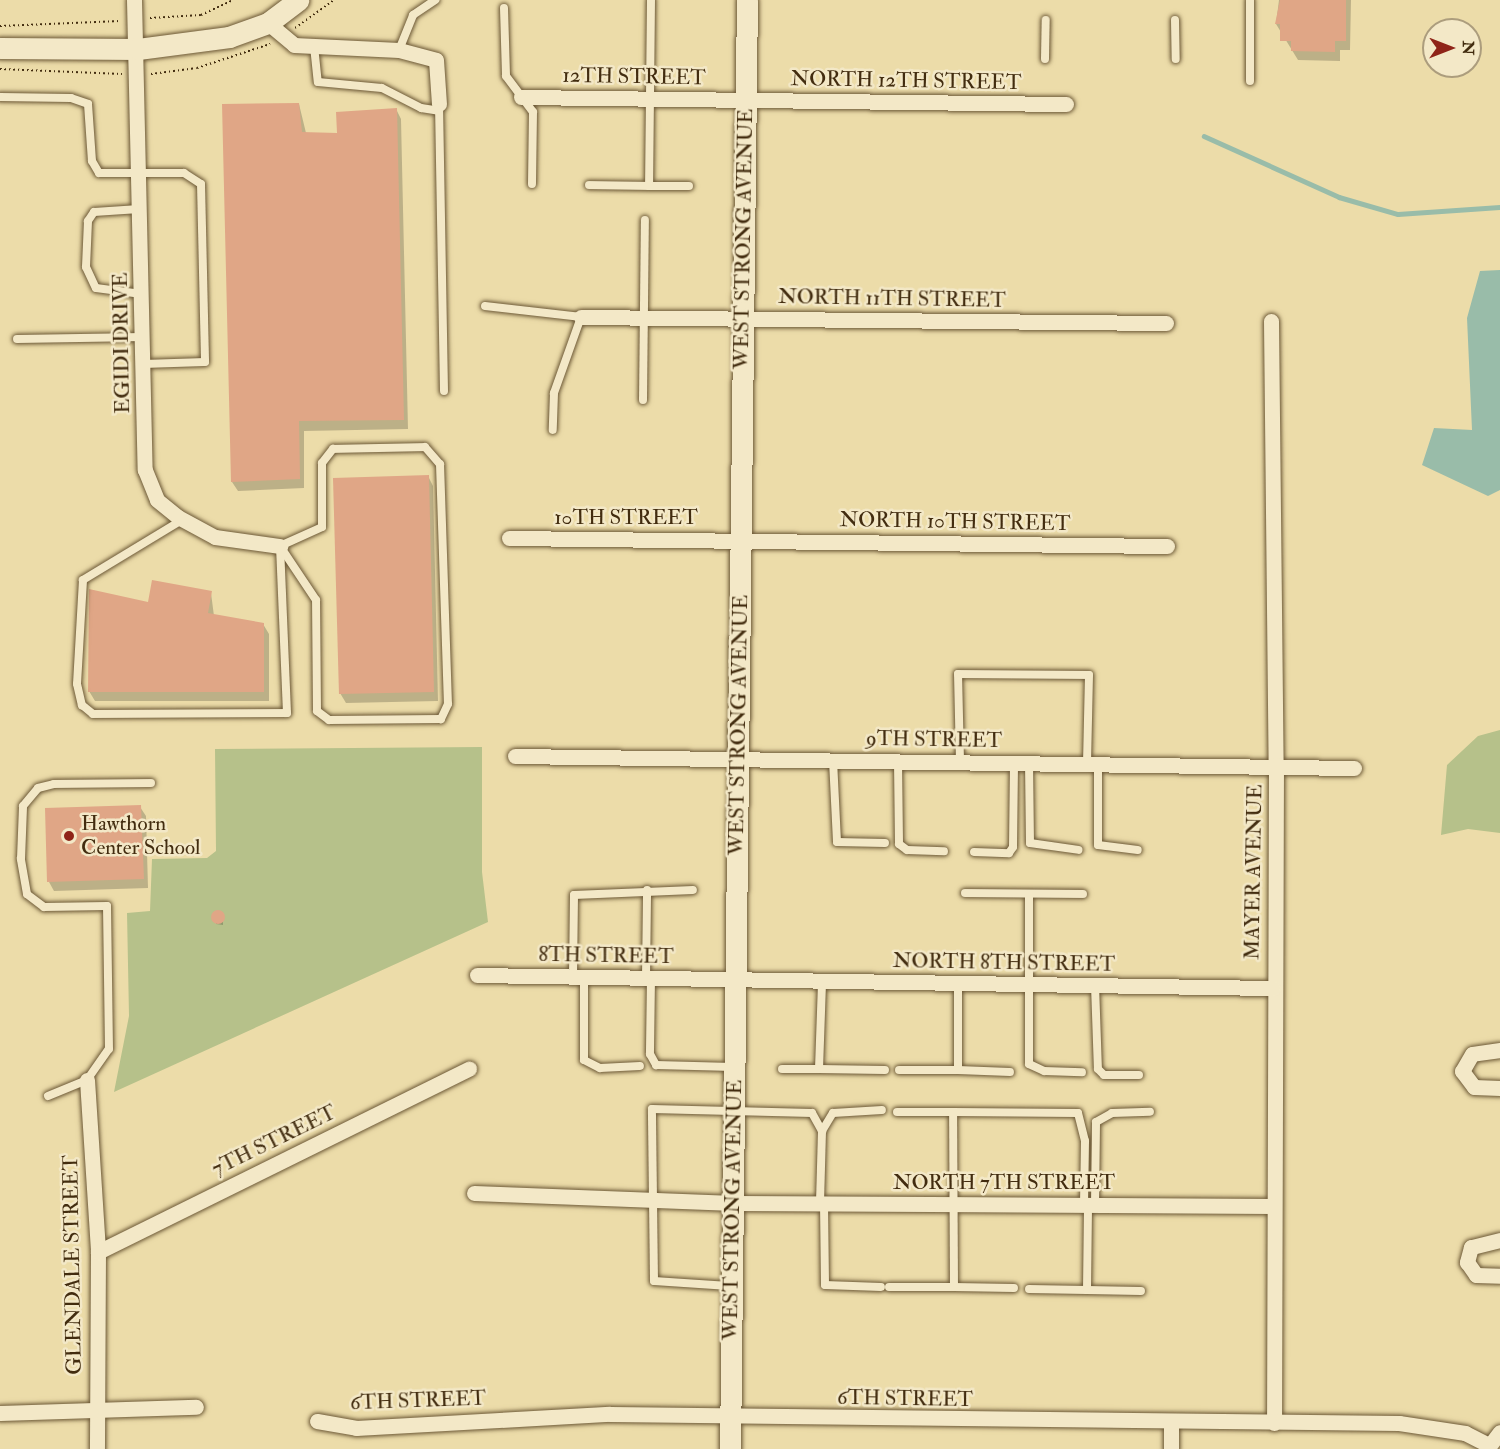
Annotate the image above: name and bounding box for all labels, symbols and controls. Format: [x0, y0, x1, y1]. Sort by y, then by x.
north arrow [1422, 18, 1482, 78]
text: N [1458, 41, 1478, 55]
street label: 12TH STREET [562, 63, 706, 91]
street label: NORTH 12TH STREET [790, 66, 1022, 96]
street label: WEST STRONG AVENUE [729, 108, 759, 370]
street label: EGIDI DRIVE [108, 272, 136, 414]
street label: NORTH 11TH STREET [778, 284, 1006, 314]
street label: 10TH STREET [554, 505, 698, 531]
street label: NORTH 10TH STREET [839, 507, 1071, 537]
street label: WEST STRONG AVENUE [724, 594, 754, 856]
street label: 9TH STREET [866, 726, 1002, 754]
street label: MAYER AVENUE [1240, 784, 1268, 960]
place label: Hawthorn Center School [81, 811, 200, 861]
marker: Hawthorn Center School [62, 829, 76, 843]
street label: 8TH STREET [538, 942, 674, 970]
street label: NORTH 8TH STREET [893, 948, 1115, 978]
street label: WEST STRONG AVENUE [718, 1079, 748, 1341]
street label: 7TH STREET [208, 1100, 340, 1182]
street label: GLENDALE STREET [58, 1155, 88, 1375]
street label: NORTH 7TH STREET [893, 1170, 1115, 1196]
street label: 6TH STREET [837, 1385, 973, 1413]
street label: 6TH STREET [350, 1386, 486, 1416]

